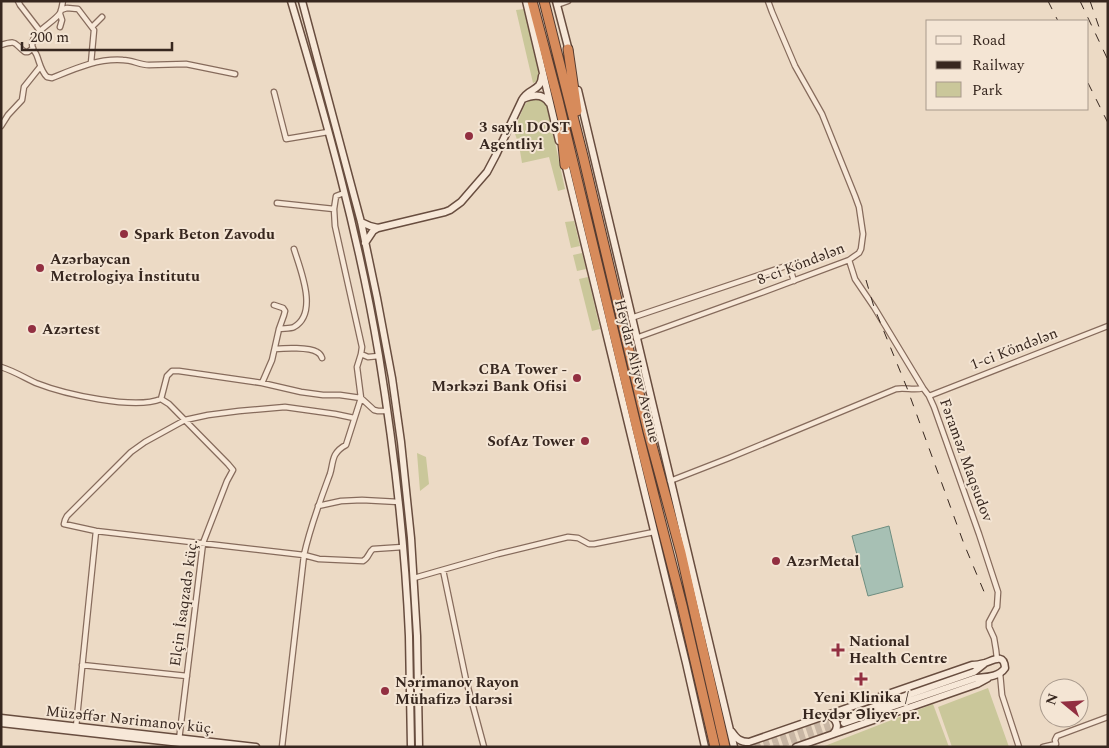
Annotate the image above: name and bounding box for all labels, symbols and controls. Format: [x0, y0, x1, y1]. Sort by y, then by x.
scale bar [22, 20, 172, 52]
legend [926, 20, 1089, 110]
text: 200 m [30, 26, 69, 49]
text: Road [972, 29, 1006, 52]
text: Railway [972, 54, 1025, 77]
text: Park [972, 79, 1003, 102]
place label: 3 saylı DOST Agentliyi [479, 116, 570, 156]
marker: 3 saylı DOST Agentliyi [463, 130, 475, 142]
place label: Spark Beton Zavodu [134, 223, 275, 246]
marker: Spark Beton Zavodu [118, 228, 130, 240]
street label: 8-ci Köndələn [754, 237, 848, 291]
place label: Azərbaycan Metrologiya İnstitutu [50, 248, 200, 288]
marker: Azərbaycan Metrologiya İnstitutu [34, 262, 46, 274]
street label: Heydar Aliyev Avenue [608, 297, 666, 445]
place label: Azərtest [42, 318, 100, 341]
street label: 1-ci Köndələn [967, 322, 1061, 376]
marker: Azərtest [26, 323, 38, 335]
place label: CBA Tower - Mərkəzi Bank Ofisi [431, 358, 567, 398]
marker: CBA Tower - Mərkəzi Bank Ofisi [571, 372, 583, 384]
street label: Fəraməz Maqsudov [933, 395, 999, 525]
place label: SofAz Tower [487, 430, 576, 453]
marker: SofAz Tower [579, 435, 591, 447]
street label: Elçin İsaqzadə küç. [164, 538, 204, 668]
place label: AzərMetal [786, 550, 860, 573]
marker: AzərMetal [770, 555, 782, 567]
place label: National Health Centre [849, 630, 947, 670]
marker: National Health Centre [831, 643, 845, 657]
place label: Nərimanov Rayon Mühafizə İdarəsi [395, 671, 519, 711]
marker: Yeni Klinika / Heydər Əliyev pr. [854, 672, 868, 686]
north arrow [1039, 678, 1089, 728]
marker: Nərimanov Rayon Mühafizə İdarəsi [379, 685, 391, 697]
place label: Yeni Klinika / Heydər Əliyev pr. [802, 686, 920, 726]
text: N [1040, 690, 1064, 708]
street label: Müzəffər Nərimanov küç. [44, 700, 216, 740]

